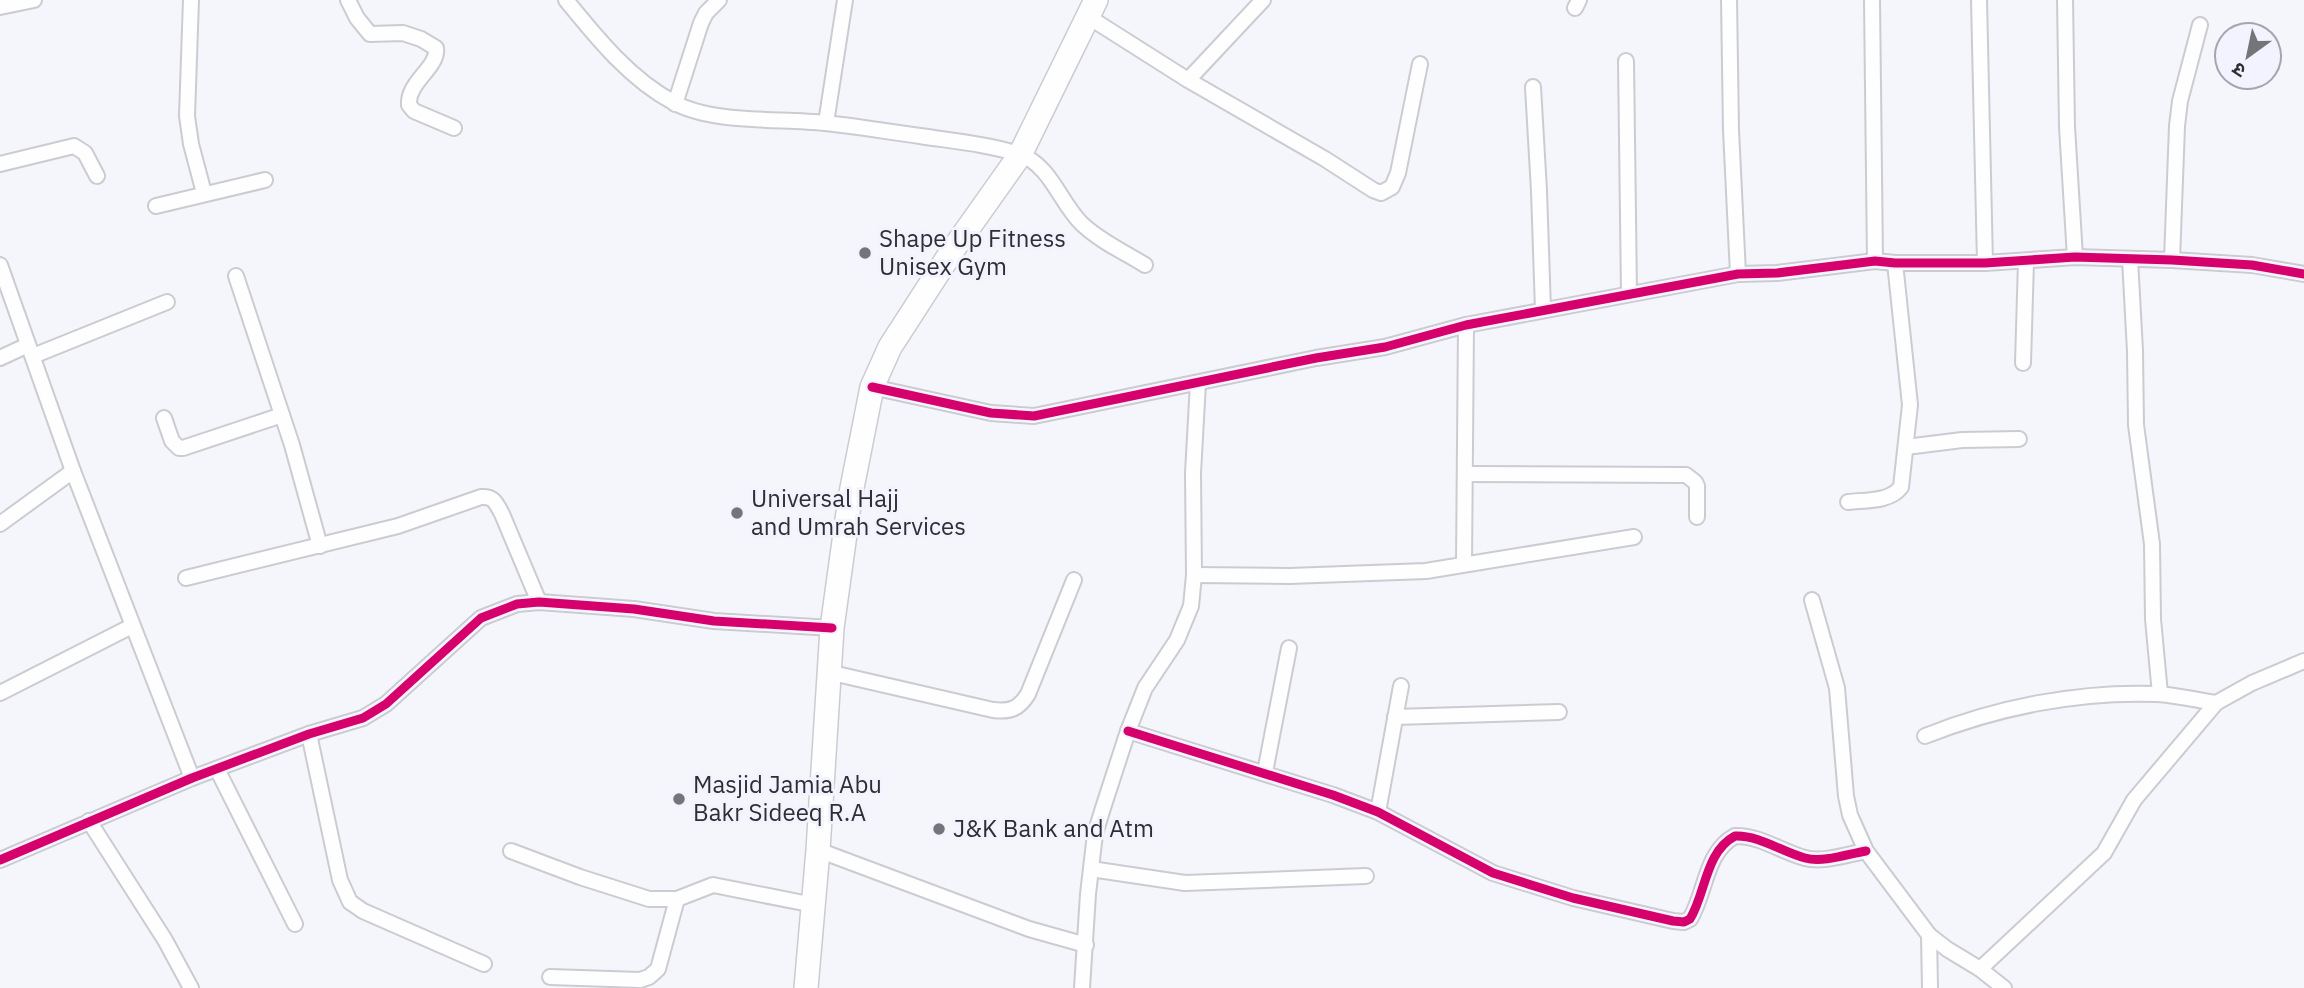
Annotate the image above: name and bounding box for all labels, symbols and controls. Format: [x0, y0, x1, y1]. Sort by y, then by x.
north arrow [2213, 21, 2283, 91]
text: उ [2227, 57, 2250, 83]
place label: Shape Up Fitness Unisex Gym [879, 222, 1066, 282]
marker: Shape Up Fitness Unisex Gym [857, 245, 873, 261]
place label: Universal Hajj and Umrah Services [751, 482, 966, 542]
marker: Universal Hajj and Umrah Services [729, 505, 745, 521]
place label: Masjid Jamia Abu Bakr Sideeq R.A [693, 768, 882, 828]
marker: Masjid Jamia Abu Bakr Sideeq R.A [671, 791, 687, 807]
place label: J&K Bank and Atm [953, 812, 1154, 844]
marker: J&K Bank and Atm [931, 821, 947, 837]

